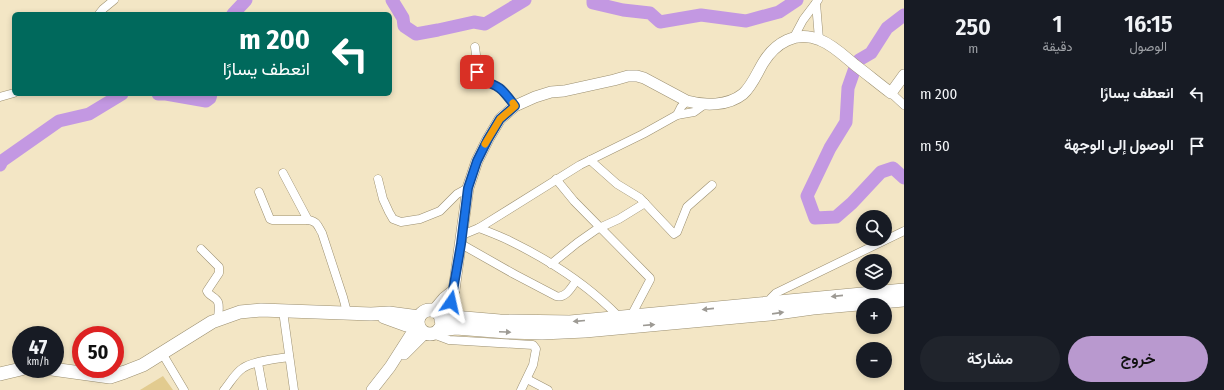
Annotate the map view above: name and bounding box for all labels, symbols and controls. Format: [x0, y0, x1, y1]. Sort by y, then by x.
text: 1 [1053, 10, 1063, 38]
text: 16:15 [1124, 10, 1173, 38]
text: 250 [955, 13, 991, 41]
text: 200 m [239, 23, 310, 56]
icon: left [324, 28, 376, 80]
text: دقيقة [1042, 39, 1073, 54]
text: الوصول [1130, 39, 1167, 54]
text: m [968, 41, 978, 56]
pin [460, 55, 494, 89]
text: انعطف يسارًا [223, 58, 310, 80]
icon: arrive [466, 61, 488, 83]
icon: left [1186, 83, 1208, 105]
text: انعطف يسارًا [1100, 84, 1174, 102]
text: 200 m [920, 85, 957, 103]
icon: arrive [1186, 135, 1208, 157]
text: الوصول إلى الوجهة [1064, 136, 1174, 154]
text: 50 m [920, 137, 950, 155]
map controls [856, 210, 892, 378]
button: search [856, 210, 892, 246]
button: layers [856, 254, 892, 290]
position arrow [430, 281, 472, 323]
one-way arrow [831, 292, 843, 299]
button: + [856, 298, 892, 334]
one-way arrow [702, 306, 714, 312]
one-way arrow [772, 310, 784, 316]
one-way arrow [572, 317, 585, 324]
one-way arrow [643, 322, 655, 328]
speed limit sign: 50 [72, 326, 124, 378]
one-way arrow [499, 329, 512, 335]
text: 47 [29, 335, 47, 359]
button: مشاركة [920, 336, 1060, 382]
button: خروج [1068, 336, 1208, 382]
button: − [856, 342, 892, 378]
text: km/h [27, 356, 49, 368]

